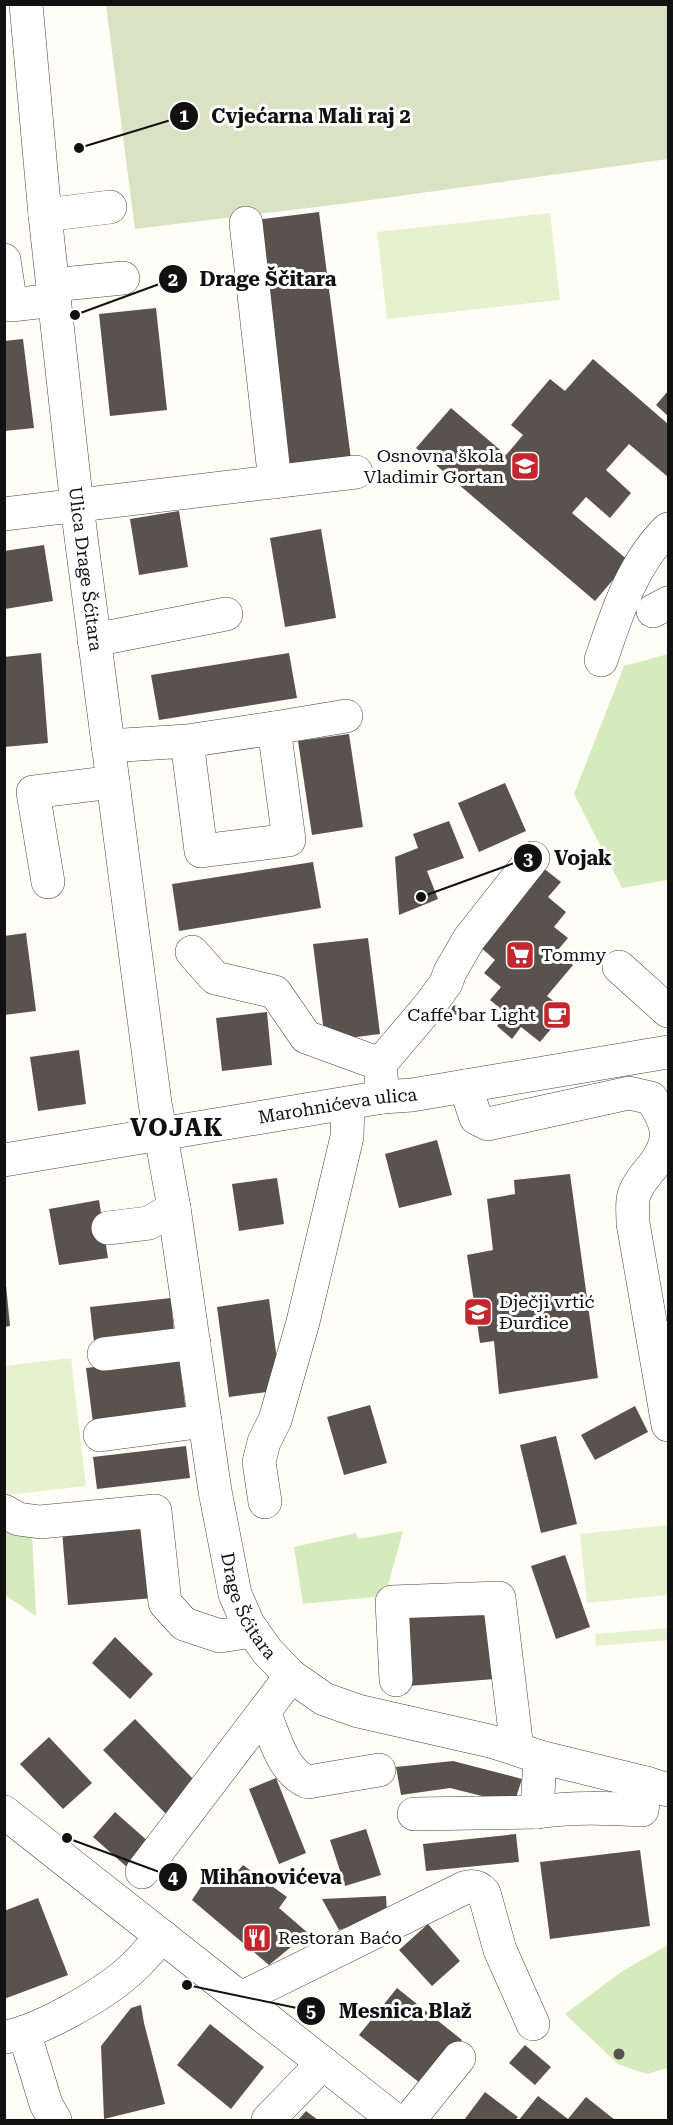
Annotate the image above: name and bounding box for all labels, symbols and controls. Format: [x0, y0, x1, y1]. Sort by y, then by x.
callout: Cvjećarna Mali raj 2 [169, 97, 422, 135]
text: Cvjećarna Mali raj 2 [211, 104, 411, 128]
text: 1 [179, 105, 189, 126]
callout: Drage Ščitara [158, 260, 349, 298]
text: Drage Ščitara [199, 266, 337, 291]
text: 2 [168, 269, 178, 290]
place label: Osnovna škola Vladimir Gortan [364, 445, 504, 487]
school or university icon: Osnovna škola Vladimir Gortan [509, 450, 541, 482]
street label: Ulica Drage Šćitara [65, 485, 107, 653]
callout: Vojak [513, 839, 624, 877]
text: Vojak [554, 846, 612, 870]
text: 3 [523, 848, 533, 869]
supermarket icon: Tommy [504, 939, 536, 971]
place label: Tommy [541, 944, 607, 965]
cafe icon: Caffe bar Light [541, 999, 573, 1031]
place label: Caffe bar Light [407, 1004, 536, 1025]
street label: Marohnićeva ulica [256, 1083, 419, 1128]
district label: VOJAK [130, 1114, 224, 1142]
place label: Dječji vrtić Đurđice [499, 1291, 595, 1333]
school or university icon: Dječji vrtić Đurđice [462, 1296, 494, 1328]
street label: Drage Šćitara [217, 1551, 281, 1664]
callout: Mihanovićeva [158, 1858, 354, 1896]
text: Mihanovićeva [200, 1865, 342, 1889]
text: 4 [168, 1867, 178, 1888]
restaurant icon: Restoran Baćo [241, 1922, 273, 1954]
place label: Restoran Baćo [278, 1927, 402, 1948]
callout: Mesnica Blaž [296, 1992, 483, 2030]
text: Mesnica Blaž [339, 1999, 471, 2023]
text: 5 [306, 2000, 316, 2021]

